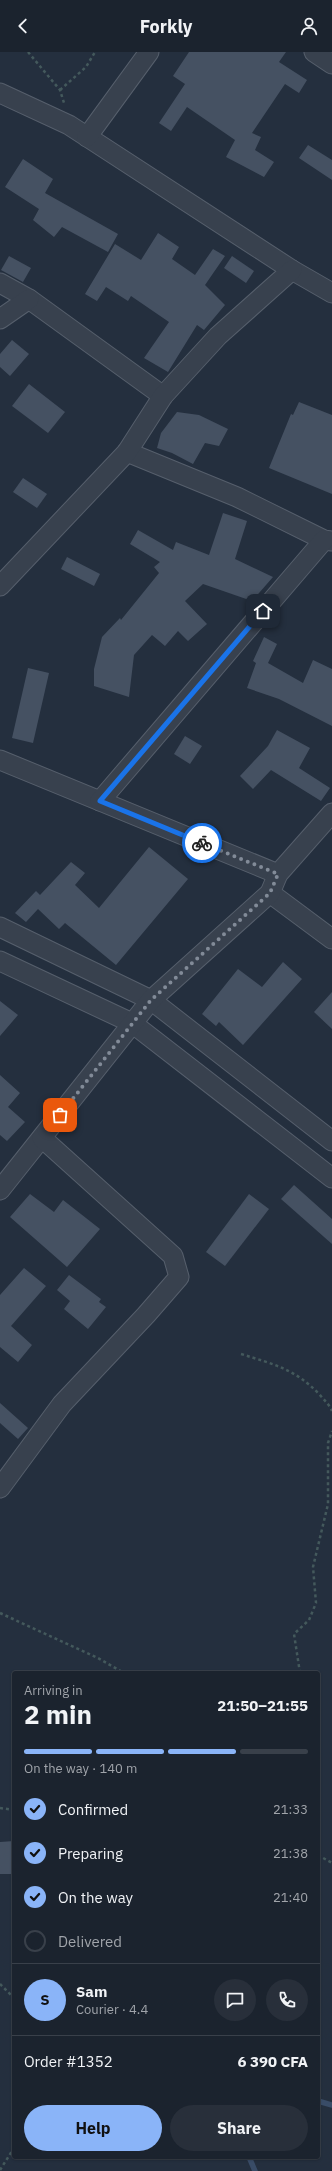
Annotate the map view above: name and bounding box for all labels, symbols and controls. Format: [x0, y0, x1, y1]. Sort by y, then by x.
icon: back [12, 15, 34, 37]
text: Forkly [140, 15, 192, 38]
icon: person [298, 15, 320, 37]
pin [246, 594, 280, 628]
icon: home [252, 600, 274, 622]
courier [182, 823, 222, 863]
icon: bike [191, 832, 213, 854]
pin [43, 1098, 77, 1132]
icon: bag [49, 1104, 71, 1126]
text: Arriving in [24, 1682, 83, 1699]
text: 21:50–21:55 [217, 1696, 308, 1715]
text: 2 min [24, 1697, 92, 1731]
text: On the way · 140 m [24, 1760, 137, 1777]
icon: check [24, 1798, 46, 1820]
text: Confirmed [58, 1800, 128, 1819]
text: 21:33 [273, 1801, 308, 1818]
icon: check [24, 1842, 46, 1864]
text: Preparing [58, 1844, 123, 1863]
text: 21:38 [273, 1845, 308, 1862]
icon: check [24, 1886, 46, 1908]
text: On the way [58, 1888, 133, 1907]
text: 21:40 [273, 1889, 308, 1906]
text: Delivered [58, 1932, 122, 1951]
button: chat [214, 1979, 256, 2021]
button: phone [266, 1979, 308, 2021]
text: Sam [76, 1982, 107, 2001]
text: S [40, 1990, 50, 2009]
text: Courier · 4.4 [76, 2001, 148, 2018]
text: Order #1352 [24, 2052, 113, 2071]
text: 6 390 CFA [237, 2052, 308, 2071]
button: Help [24, 2105, 162, 2151]
button: Share [170, 2105, 308, 2151]

